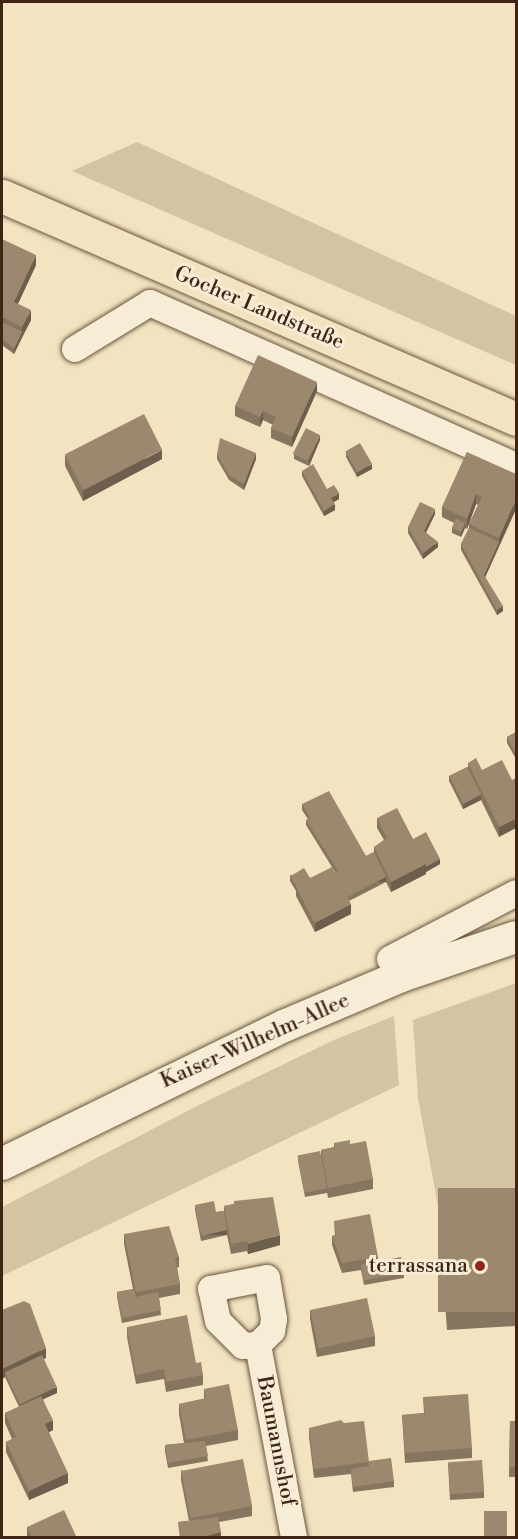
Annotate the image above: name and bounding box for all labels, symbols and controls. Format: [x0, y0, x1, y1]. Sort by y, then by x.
street label: Gocher Landstraße [170, 261, 348, 355]
street label: Kaiser-Wilhelm-Allee [157, 988, 353, 1094]
place label: terrassana [369, 1253, 468, 1279]
marker: terrassana [473, 1259, 487, 1273]
street label: Baumannshof [251, 1374, 301, 1508]

